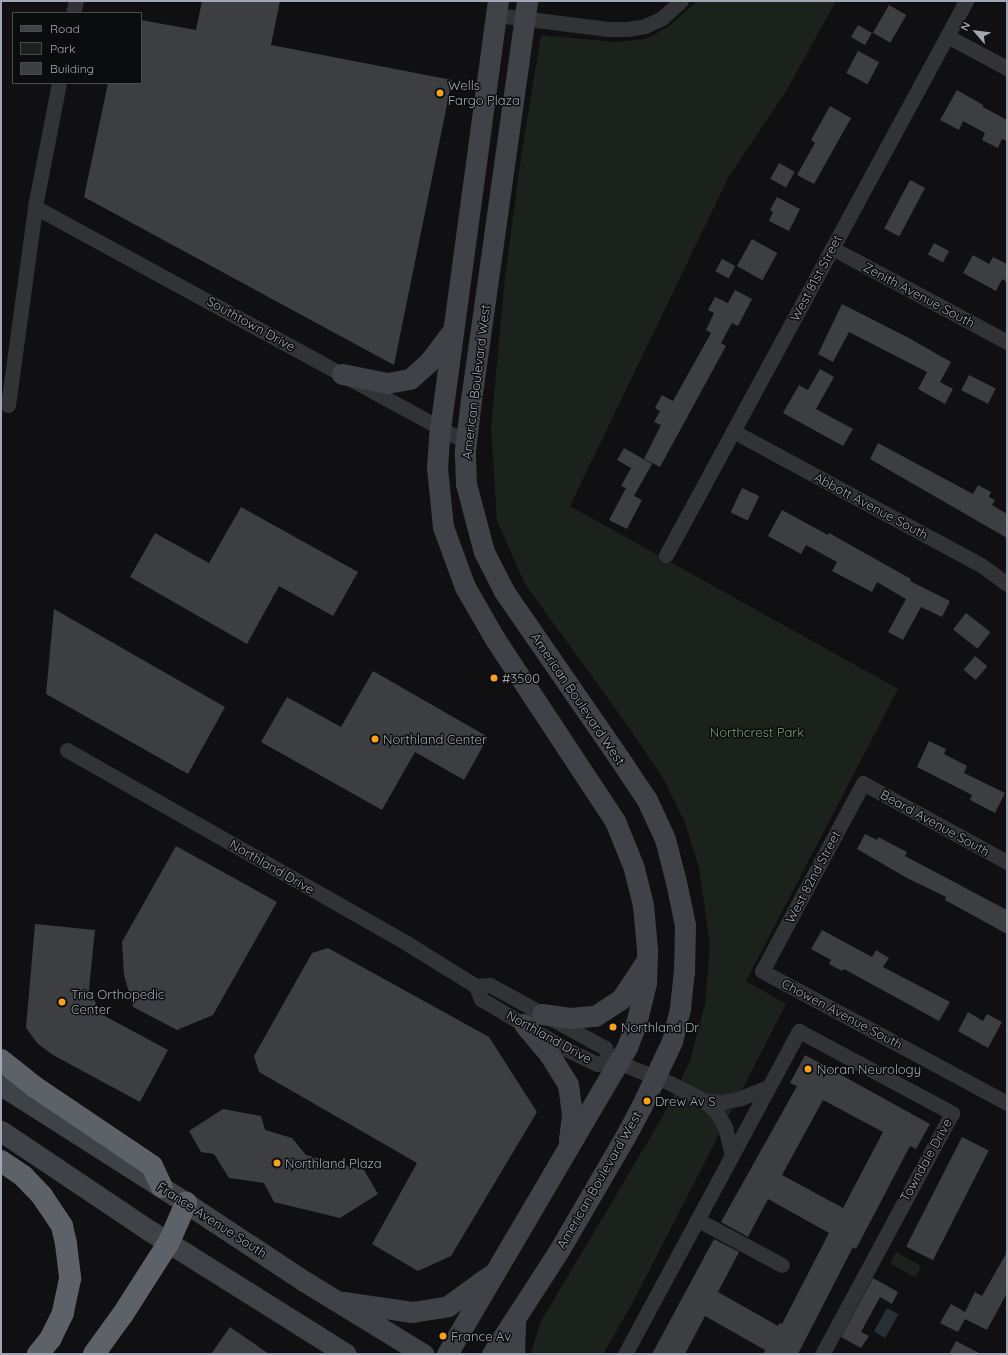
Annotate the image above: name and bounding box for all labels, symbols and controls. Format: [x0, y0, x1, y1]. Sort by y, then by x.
legend [12, 12, 142, 84]
north arrow [956, 12, 996, 52]
text: N [957, 20, 973, 33]
text: Road [50, 21, 80, 36]
text: Park [50, 41, 75, 56]
text: Building [50, 61, 94, 76]
place label: Wells Fargo Plaza [448, 78, 520, 109]
marker: Wells Fargo Plaza [435, 88, 445, 98]
street label: West 81st Street [787, 232, 845, 324]
street label: Zenith Avenue South [861, 259, 977, 331]
street label: Southtown Drive [204, 293, 298, 355]
street label: American Boulevard West [459, 304, 493, 460]
street label: Abbott Avenue South [811, 469, 931, 543]
street label: American Boulevard West [528, 630, 628, 768]
place label: #3500 [502, 670, 540, 686]
marker: #3500 [489, 673, 499, 683]
park label: Northcrest Park [710, 724, 804, 740]
place label: Northland Center [383, 731, 487, 747]
marker: Northland Center [370, 734, 380, 744]
street label: Beard Avenue South [878, 787, 992, 859]
street label: West 82nd Street [782, 828, 844, 926]
street label: Northland Drive [227, 836, 317, 898]
street label: Chowen Avenue South [779, 976, 905, 1052]
place label: Tria Orthopedic Center [71, 987, 165, 1018]
marker: Tria Orthopedic Center [56, 996, 68, 1008]
street label: Northland Drive [504, 1007, 594, 1067]
place label: Northland Dr [621, 1019, 699, 1035]
marker: Northland Dr [608, 1022, 618, 1032]
place label: Noran Neurology [817, 1061, 921, 1077]
marker: Noran Neurology [802, 1063, 814, 1075]
place label: Drew Av S [655, 1093, 716, 1109]
marker: Drew Av S [642, 1096, 652, 1106]
street label: American Boulevard West [553, 1109, 645, 1251]
street label: Towndale Drive [897, 1116, 955, 1204]
place label: Northland Plaza [285, 1155, 382, 1171]
marker: Northland Plaza [272, 1158, 282, 1168]
street label: France Avenue South [154, 1179, 270, 1261]
place label: France Av [451, 1328, 511, 1344]
marker: France Av [438, 1331, 448, 1341]

